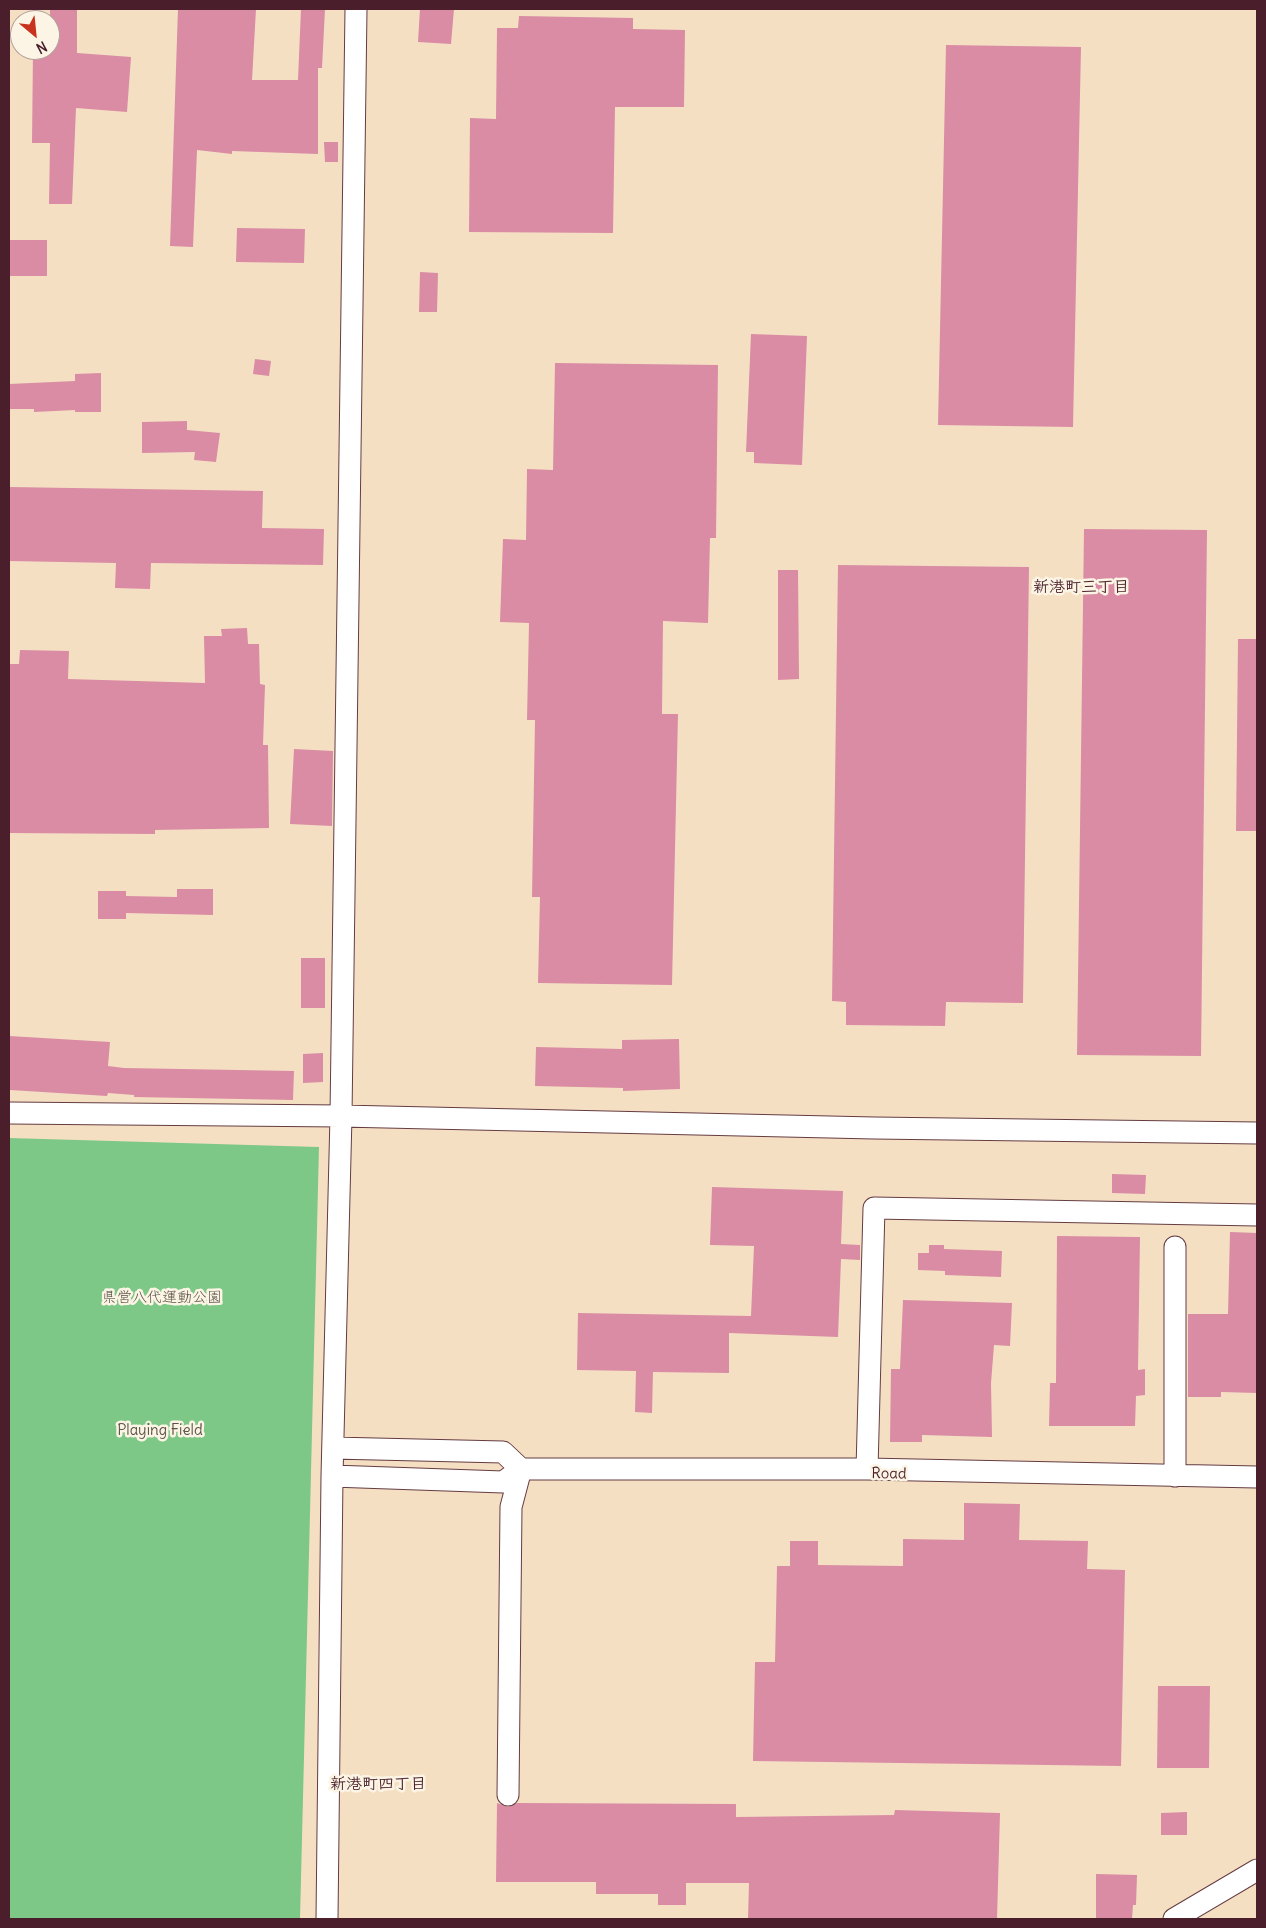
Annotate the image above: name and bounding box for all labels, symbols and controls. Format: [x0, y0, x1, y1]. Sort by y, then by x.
north arrow [10, 10, 60, 60]
text: N [33, 37, 50, 58]
district label: 新港町三丁目 [1033, 577, 1129, 597]
park label: 県営八代運動公園 [102, 1289, 222, 1307]
park label: Playing Field [117, 1422, 203, 1440]
street label: Road [871, 1465, 907, 1483]
district label: 新港町四丁目 [330, 1774, 426, 1794]

